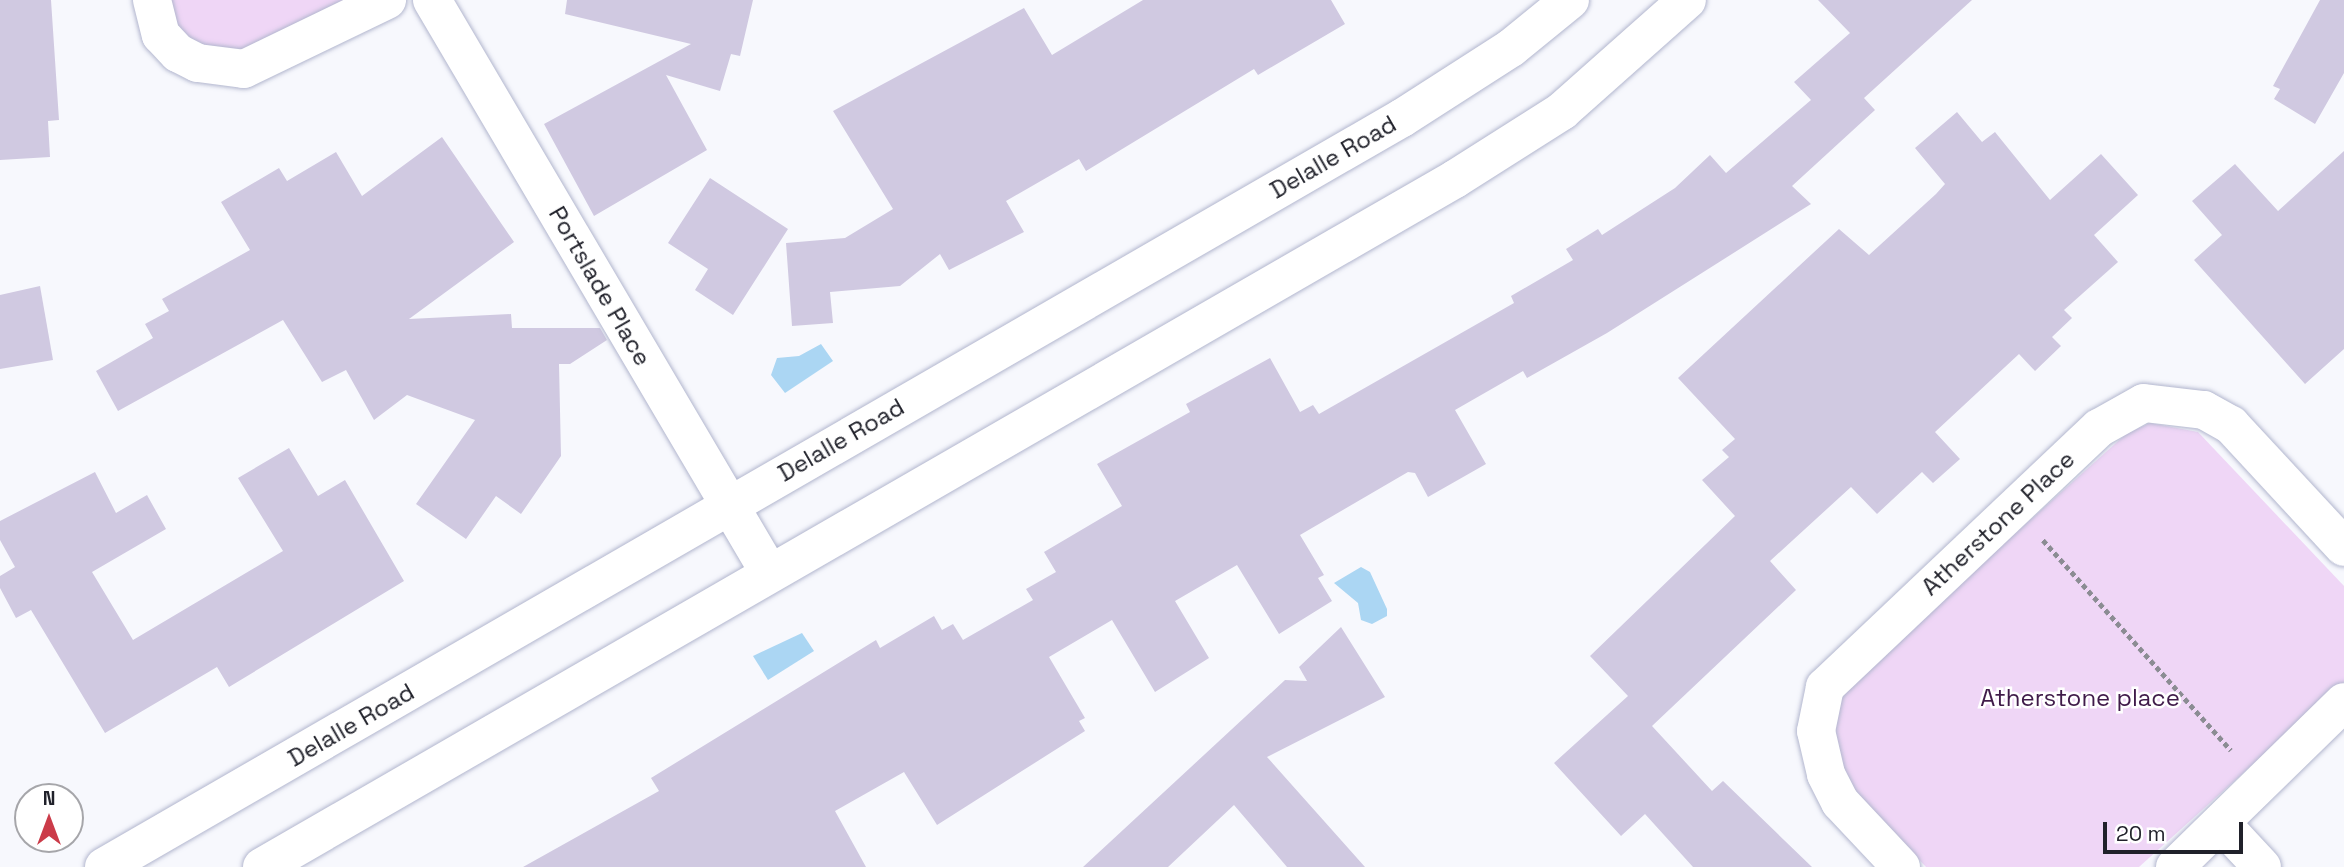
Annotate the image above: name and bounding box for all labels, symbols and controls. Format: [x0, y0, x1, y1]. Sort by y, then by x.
street label: Delalle Road [1265, 109, 1401, 205]
street label: Portslade Place [543, 201, 657, 371]
street label: Delalle Road [773, 392, 909, 488]
street label: Atherstone Place [1916, 445, 2080, 601]
street label: Delalle Road [283, 677, 419, 773]
park label: Atherstone place [1980, 684, 2180, 712]
north arrow [14, 783, 84, 853]
text: N [43, 786, 55, 811]
scale bar [2106, 808, 2246, 852]
text: 20 m [2116, 820, 2166, 847]

